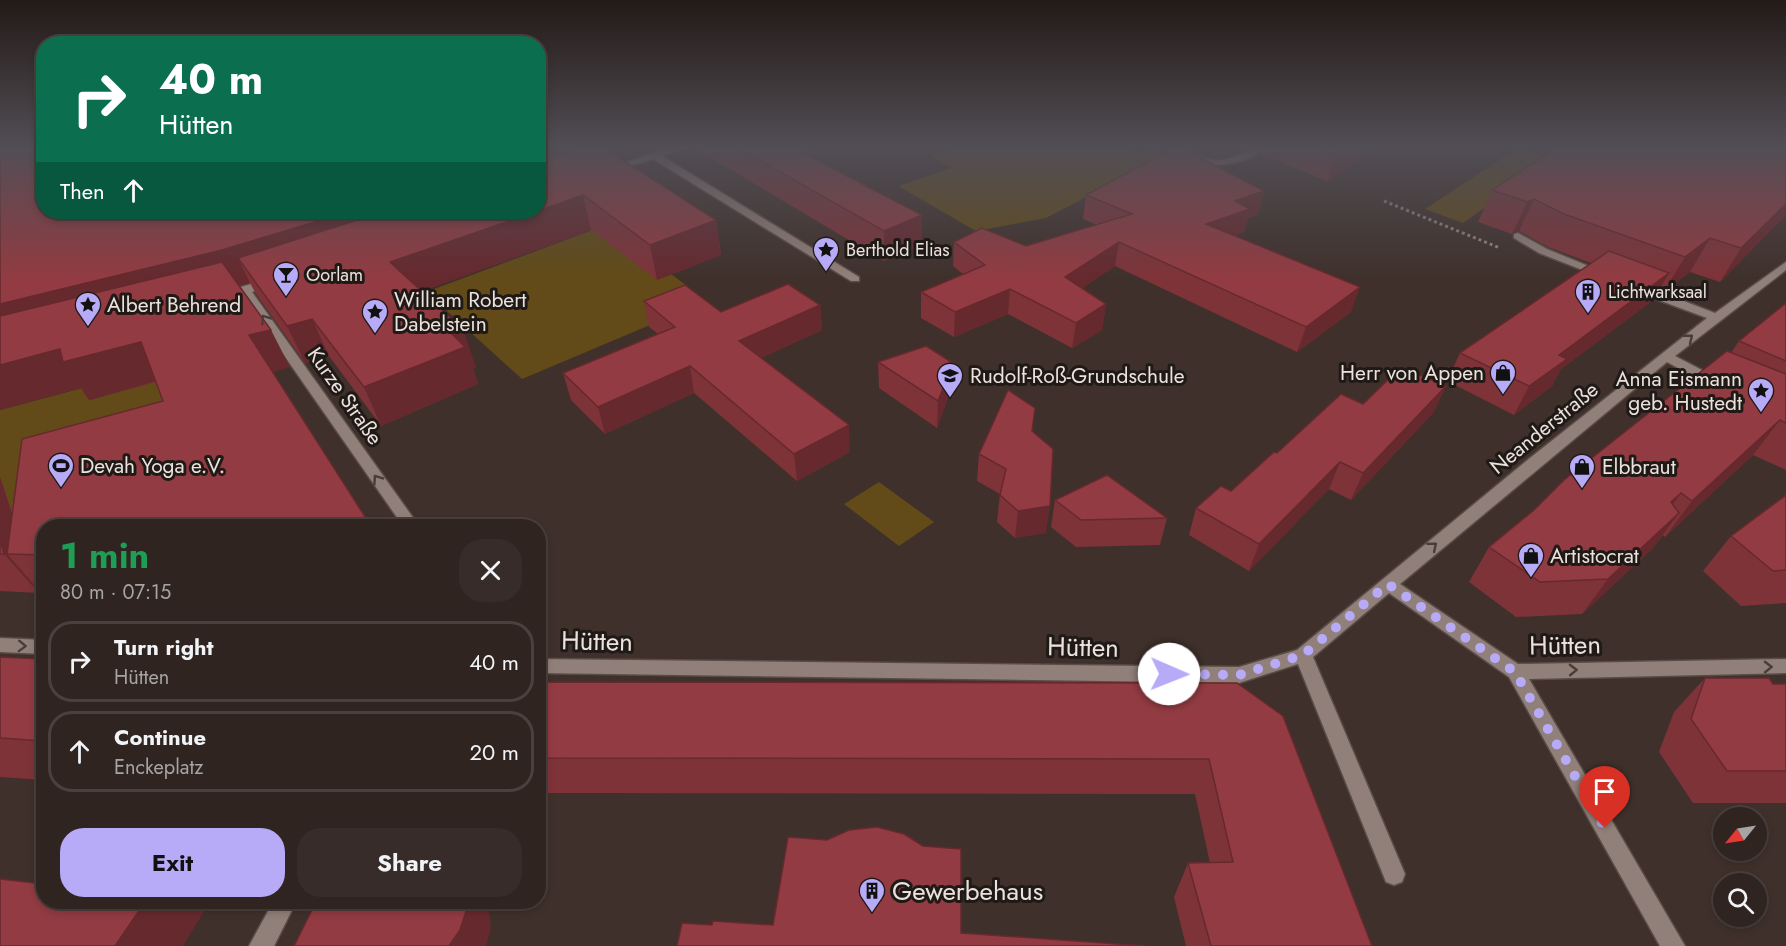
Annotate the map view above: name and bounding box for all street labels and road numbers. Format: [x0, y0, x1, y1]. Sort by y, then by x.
street label: Kurze Straße [300, 341, 390, 451]
street label: Neanderstraße [1483, 375, 1605, 481]
street label: Hütten [561, 621, 633, 661]
street label: Hütten [1529, 625, 1601, 665]
street label: Hütten [1047, 627, 1119, 667]

